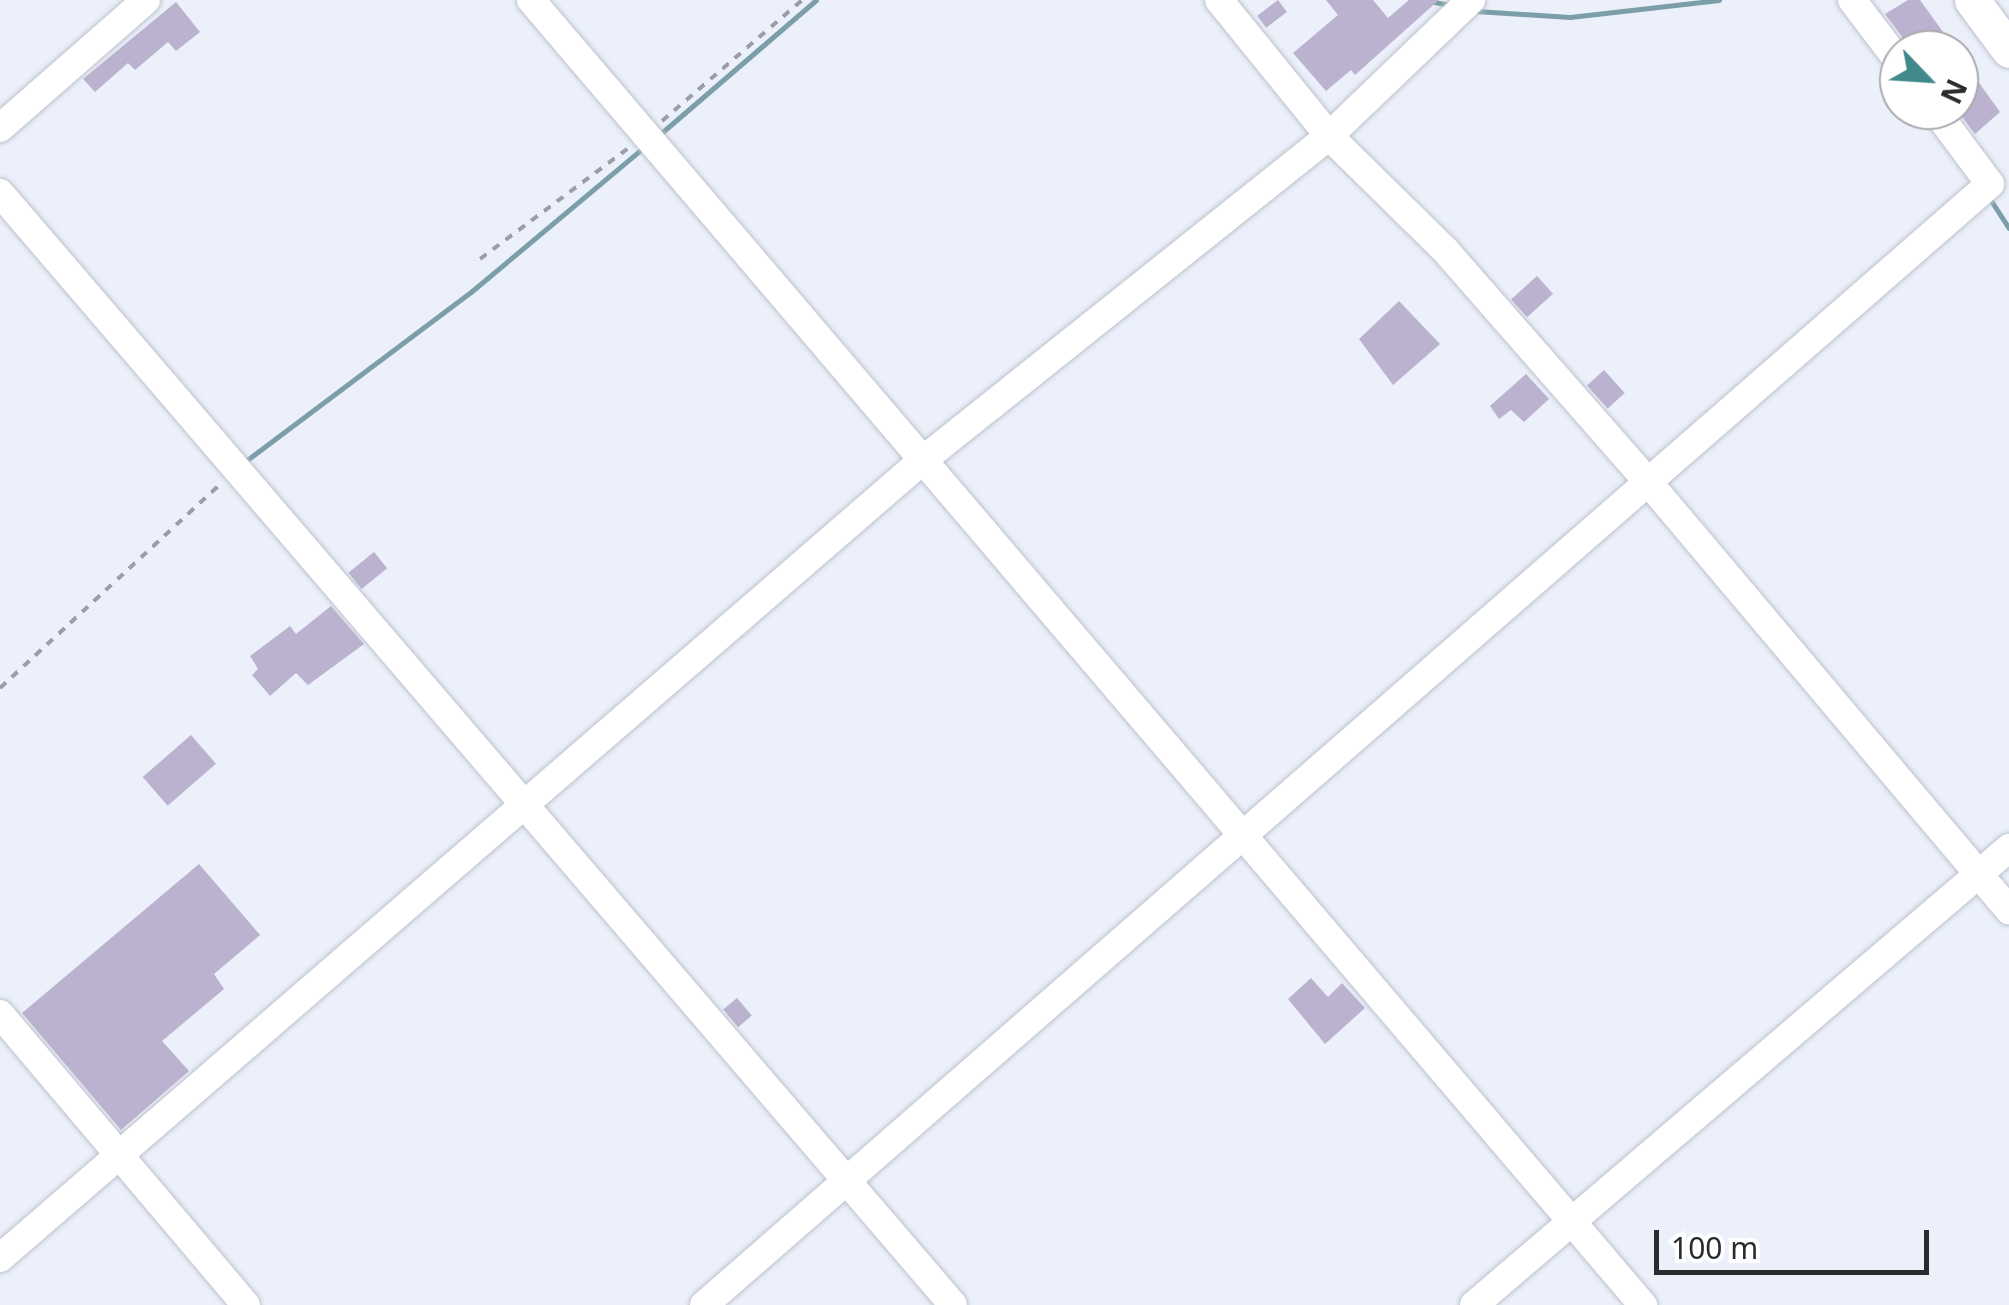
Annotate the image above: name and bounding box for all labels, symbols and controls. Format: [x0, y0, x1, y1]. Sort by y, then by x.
north arrow [1879, 30, 1979, 130]
text: N [1932, 73, 1976, 110]
scale bar [1659, 1210, 1934, 1272]
text: 100 m [1671, 1227, 1758, 1268]

